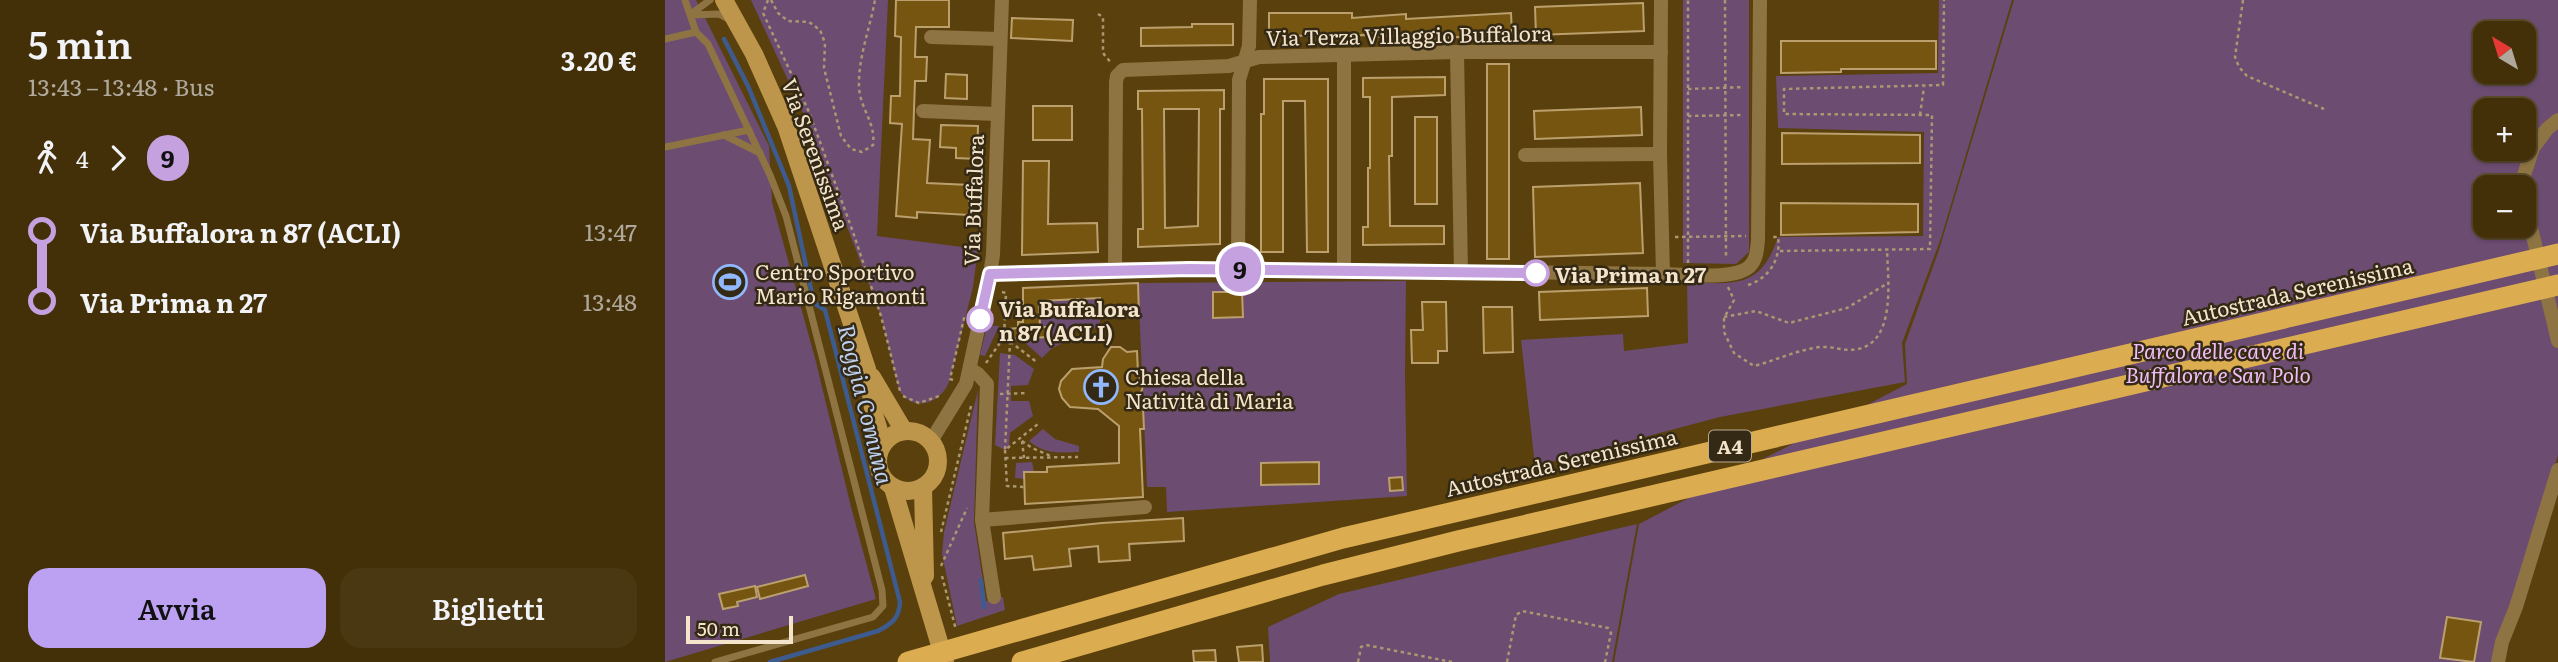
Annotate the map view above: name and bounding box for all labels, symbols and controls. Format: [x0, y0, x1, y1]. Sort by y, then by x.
text: 5 min [28, 14, 132, 71]
street label: Via Terza Villaggio Buffalora [1266, 16, 1553, 52]
north arrow [2473, 21, 2536, 84]
map controls [2473, 21, 2536, 238]
text: 3.20 € [561, 40, 637, 79]
text: 13:43 – 13:48 · Bus [28, 69, 214, 103]
street label: Via Serenissima [775, 74, 859, 235]
button: + [2473, 98, 2536, 161]
street label: Via Buffalora [954, 133, 990, 266]
icon: walk [28, 139, 66, 177]
icon: forward [99, 139, 137, 177]
text: 9 [161, 140, 175, 175]
text: 4 [76, 141, 89, 175]
button: − [2473, 175, 2536, 238]
text: Via Buffalora n 87 (ACLI) [80, 212, 401, 251]
text: 13:47 [584, 214, 637, 248]
line badge: 9 [1217, 246, 1263, 292]
street label: Autostrada Serenissima [2178, 248, 2416, 332]
text: 9 [1233, 251, 1247, 286]
place label: Centro Sportivo Mario Rigamonti [755, 255, 926, 310]
place label: Via Prima n 27 [1555, 258, 1707, 289]
marker: Via Prima n 27 [1523, 260, 1549, 286]
sports icon: Centro Sportivo Mario Rigamonti [711, 263, 749, 301]
text: Via Prima n 27 [80, 282, 267, 321]
text: 13:48 [583, 284, 637, 318]
place label: Via Buffalora n 87 (ACLI) [999, 292, 1141, 347]
marker: Via Buffalora n 87 (ACLI) [967, 306, 993, 332]
water label: Roggia Comuna [831, 320, 903, 488]
park label: Parco delle cave di Buffalora e San Polo [2125, 334, 2311, 389]
place label: Chiesa della Natività di Maria [1125, 360, 1294, 415]
church icon: Chiesa della Natività di Maria [1082, 368, 1120, 406]
street label: Autostrada Serenissima [1442, 419, 1680, 503]
road number: A4 [1709, 430, 1751, 462]
button: Avvia [28, 568, 326, 648]
button: Biglietti [340, 568, 637, 648]
scale bar [686, 613, 793, 645]
text: 50 m [697, 614, 740, 642]

